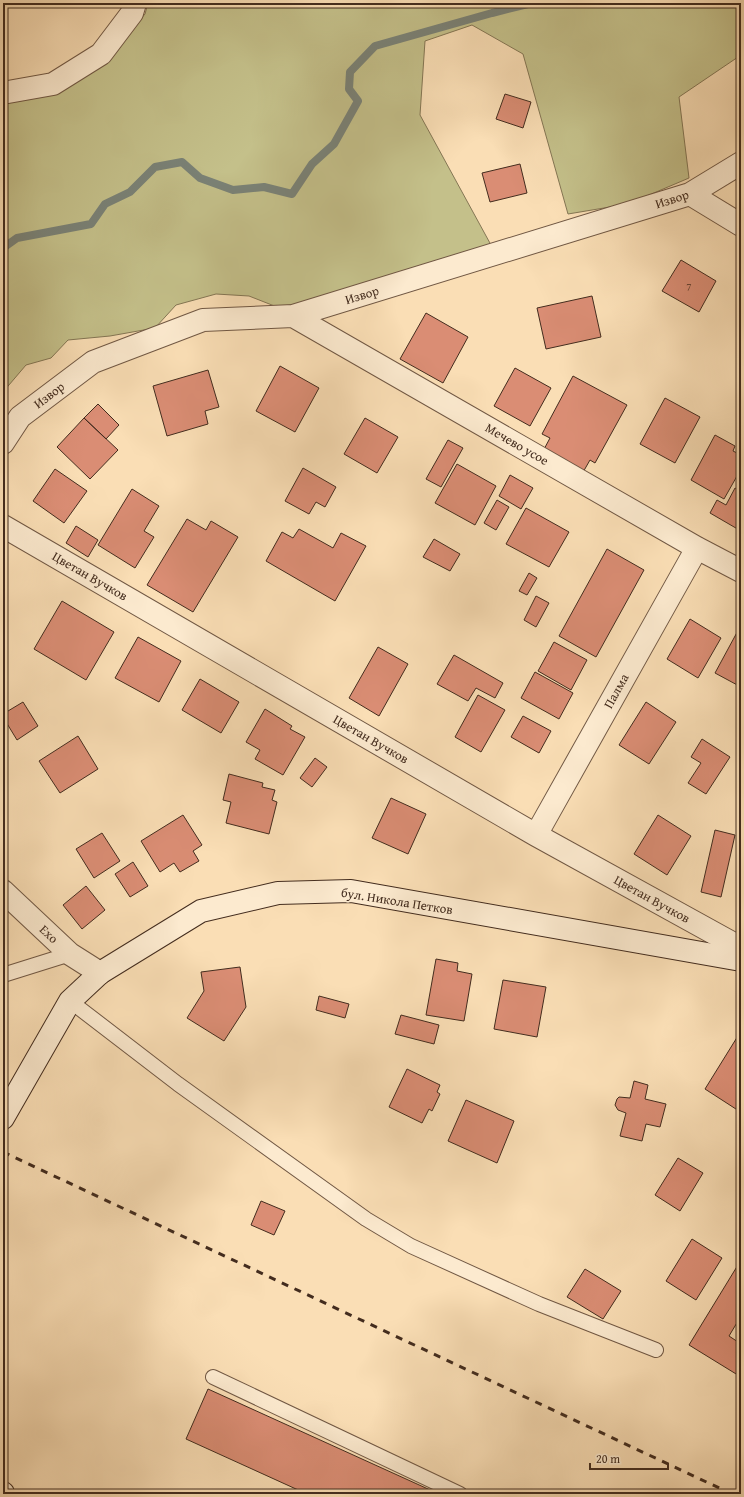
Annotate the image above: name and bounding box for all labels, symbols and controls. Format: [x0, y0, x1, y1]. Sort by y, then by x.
street label: Извор [653, 185, 691, 213]
house number: 7 [686, 278, 692, 294]
street label: Извор [343, 281, 381, 309]
street label: Извор [30, 377, 68, 413]
street label: Мечево усое [482, 418, 552, 470]
street label: Цветан Вучков [49, 547, 131, 605]
street label: Палма [599, 669, 634, 712]
street label: Цветан Вучков [330, 710, 412, 768]
street label: Цветан Вучков [610, 870, 694, 928]
street label: бул. Никола Петков [340, 883, 454, 919]
street label: Ехо [35, 920, 63, 948]
scale bar [590, 1445, 668, 1471]
text: 20 m [596, 1450, 620, 1467]

